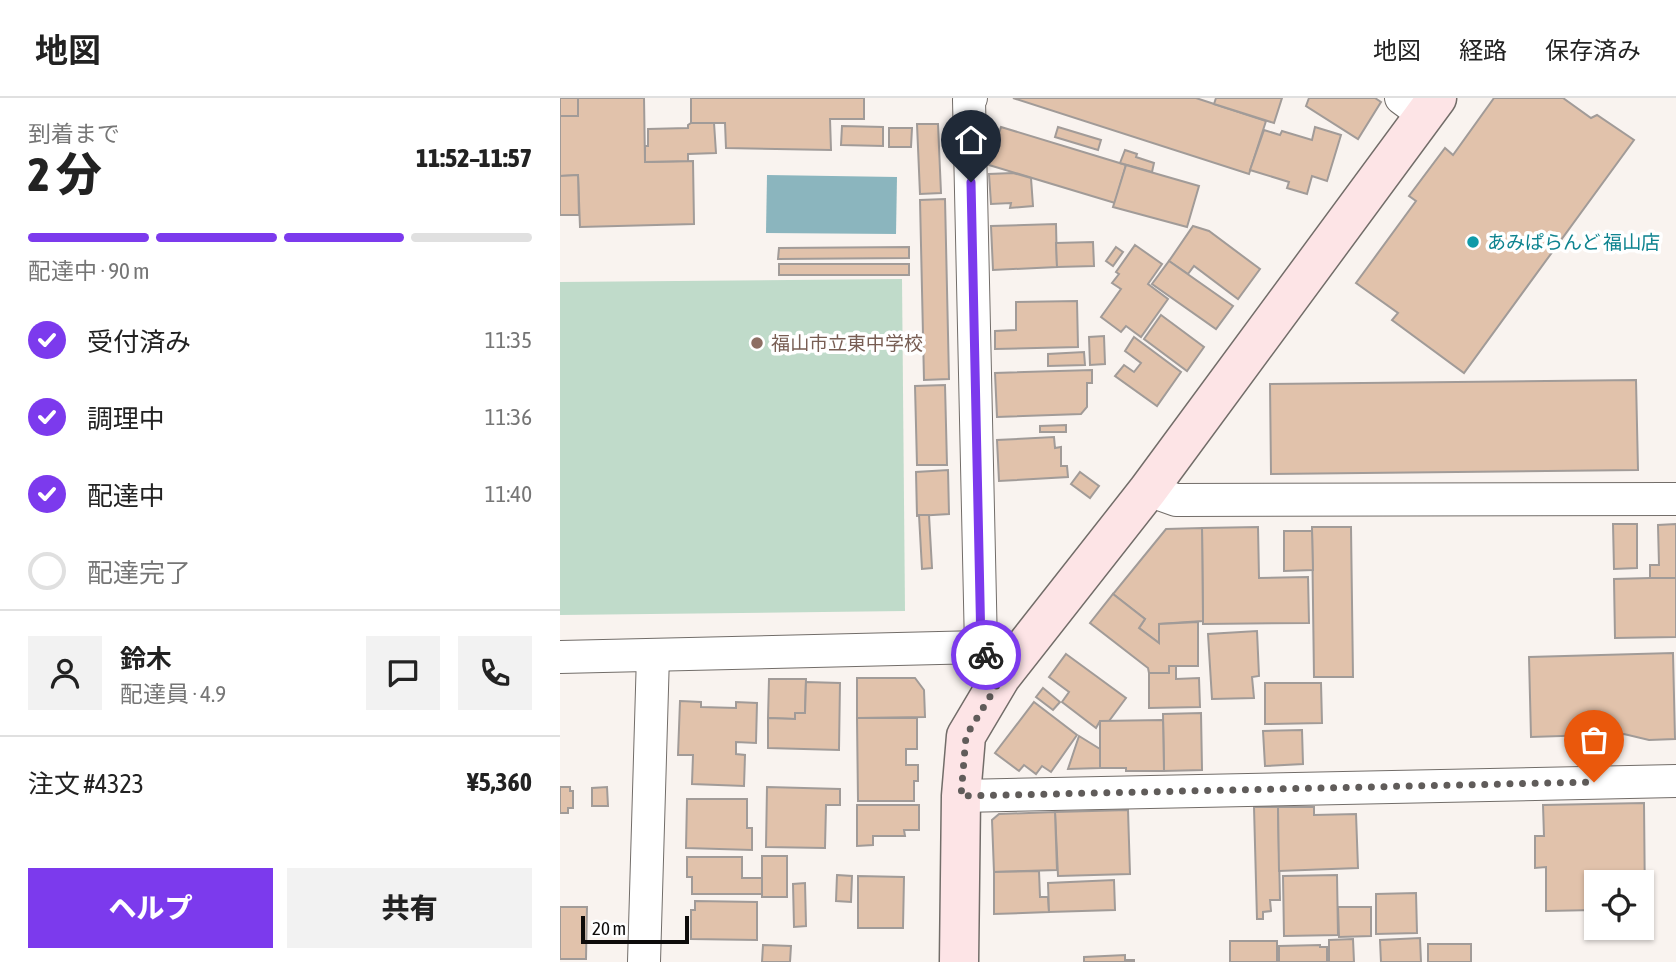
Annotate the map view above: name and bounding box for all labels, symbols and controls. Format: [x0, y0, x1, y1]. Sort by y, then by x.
text: 地図 [35, 31, 101, 69]
text: 地図 [1373, 37, 1421, 64]
text: 経路 [1459, 37, 1507, 64]
text: 保存済み [1545, 37, 1641, 64]
pin [941, 110, 1001, 182]
text: 到着まで [28, 121, 120, 147]
icon: home [952, 121, 990, 159]
text: 11:52–11:57 [416, 143, 532, 173]
text: 2 分 [28, 148, 102, 201]
place label: あみぱらんど 福山店 [1487, 231, 1660, 253]
marker: あみぱらんど 福山店 [1465, 234, 1481, 250]
text: 配達中 · 90 m [28, 258, 150, 284]
icon: check [28, 321, 66, 359]
text: 受付済み [87, 327, 191, 357]
text: 11:35 [485, 327, 532, 353]
place label: 福山市立東中学校 [771, 332, 923, 354]
marker: 福山市立東中学校 [749, 335, 765, 351]
icon: check [28, 398, 66, 436]
text: 調理中 [87, 404, 165, 434]
text: 11:36 [485, 404, 532, 430]
icon: check [28, 475, 66, 513]
text: 配達中 [87, 481, 165, 511]
text: 11:40 [485, 481, 532, 507]
text: 配達完了 [87, 558, 191, 588]
courier [951, 620, 1021, 690]
button: person [28, 636, 102, 710]
button: chat [366, 636, 440, 710]
button: phone [458, 636, 532, 710]
icon: bike [967, 636, 1005, 674]
text: 鈴木 [120, 644, 172, 674]
text: 配達員 · 4.9 [120, 681, 226, 707]
pin [1564, 710, 1624, 782]
icon: bag [1575, 721, 1613, 759]
text: ¥5,360 [467, 767, 532, 797]
text: 注文 #4323 [28, 769, 144, 799]
button: ヘルプ [28, 868, 273, 948]
button: 共有 [287, 868, 532, 948]
map controls [1584, 870, 1654, 940]
button: locate [1584, 870, 1654, 940]
scale bar [581, 913, 690, 945]
text: 20 m [592, 917, 626, 939]

